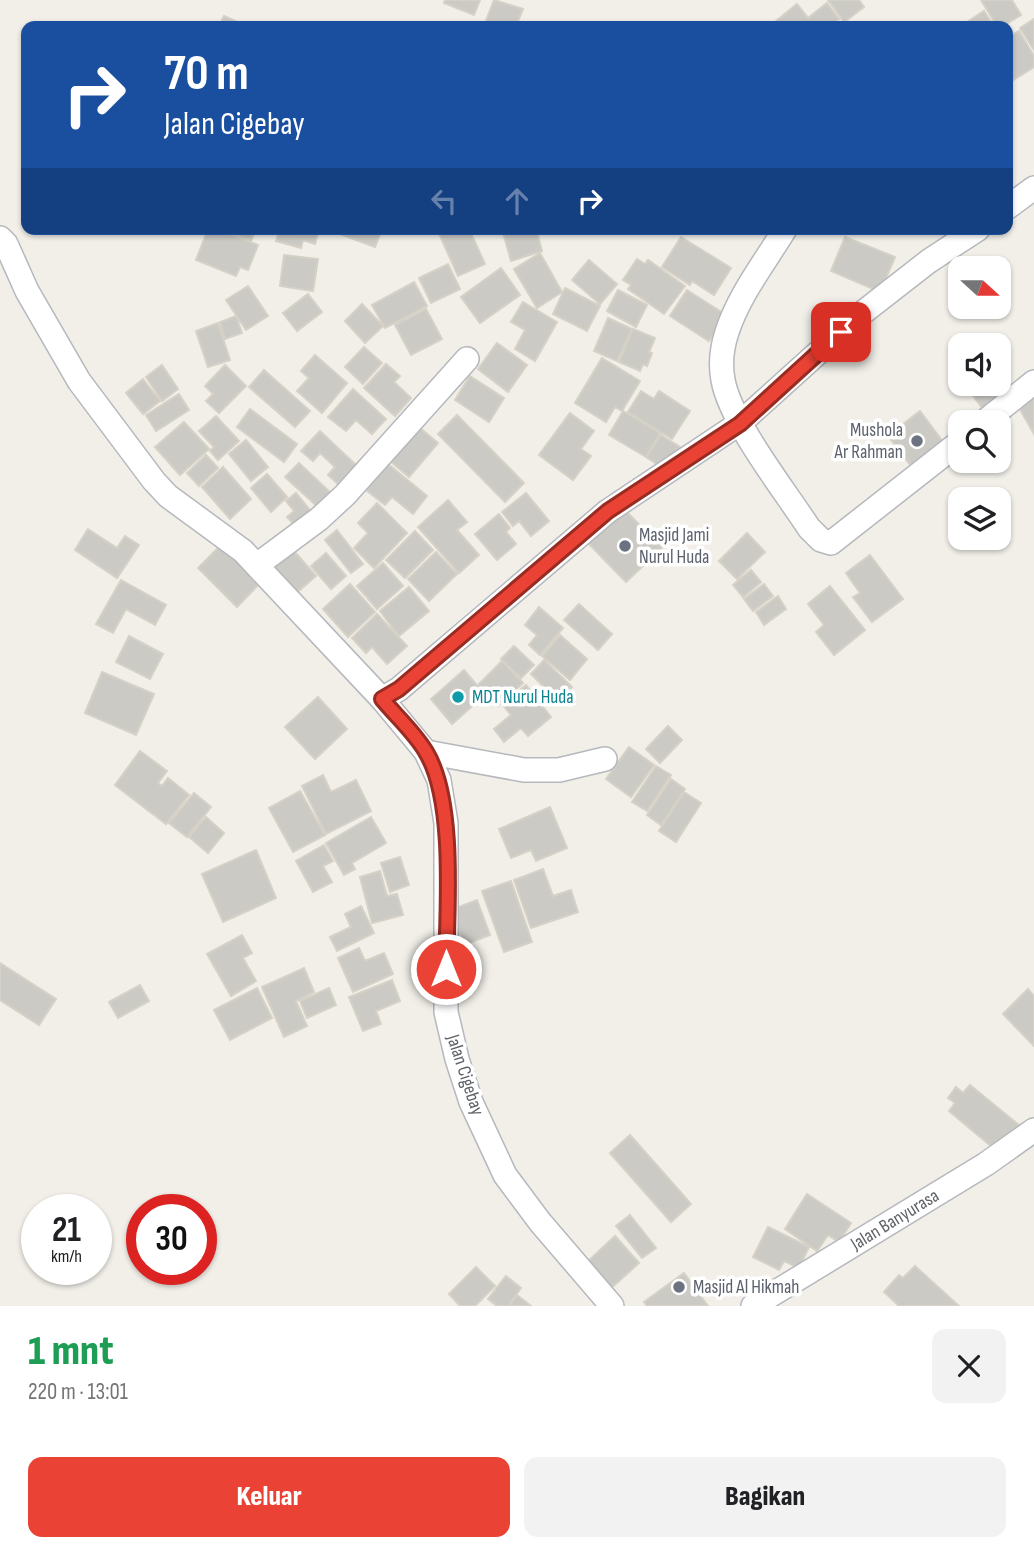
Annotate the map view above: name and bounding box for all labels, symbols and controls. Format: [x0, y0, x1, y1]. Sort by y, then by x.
text: 70 m [164, 45, 249, 104]
icon: right [49, 49, 140, 140]
text: Jalan Cigebay [164, 105, 305, 144]
icon: left [425, 182, 463, 220]
icon: ahead [498, 182, 536, 220]
icon: right [571, 182, 609, 220]
north arrow [948, 256, 1012, 318]
map controls [948, 256, 1011, 550]
pin [811, 302, 871, 362]
icon: arrive [822, 313, 860, 351]
button: sound [948, 333, 1011, 396]
button: search [948, 410, 1011, 473]
place label: Mushola Ar Rahman [833, 419, 903, 464]
marker: Mushola Ar Rahman [909, 433, 925, 449]
button: layers [948, 487, 1011, 550]
place label: Masjid Jami Nurul Huda [639, 524, 709, 569]
marker: Masjid Jami Nurul Huda [617, 538, 633, 554]
place label: MDT Nurul Huda [472, 686, 573, 709]
marker: MDT Nurul Huda [450, 689, 466, 705]
position arrow [409, 932, 483, 1006]
street label: Jalan Cigebay [441, 1031, 489, 1119]
street label: Jalan Banyurasa [846, 1184, 943, 1256]
speed limit sign: 30 [126, 1194, 217, 1285]
text: 21 [52, 1209, 81, 1252]
text: km/h [51, 1246, 82, 1267]
place label: Masjid Al Hikmah [693, 1276, 799, 1299]
marker: Masjid Al Hikmah [671, 1279, 687, 1295]
text: 1 mnt [28, 1326, 113, 1377]
button: close [932, 1329, 1006, 1403]
text: 220 m · 13:01 [28, 1378, 128, 1406]
button: Keluar [28, 1457, 510, 1537]
button: Bagikan [524, 1457, 1006, 1537]

